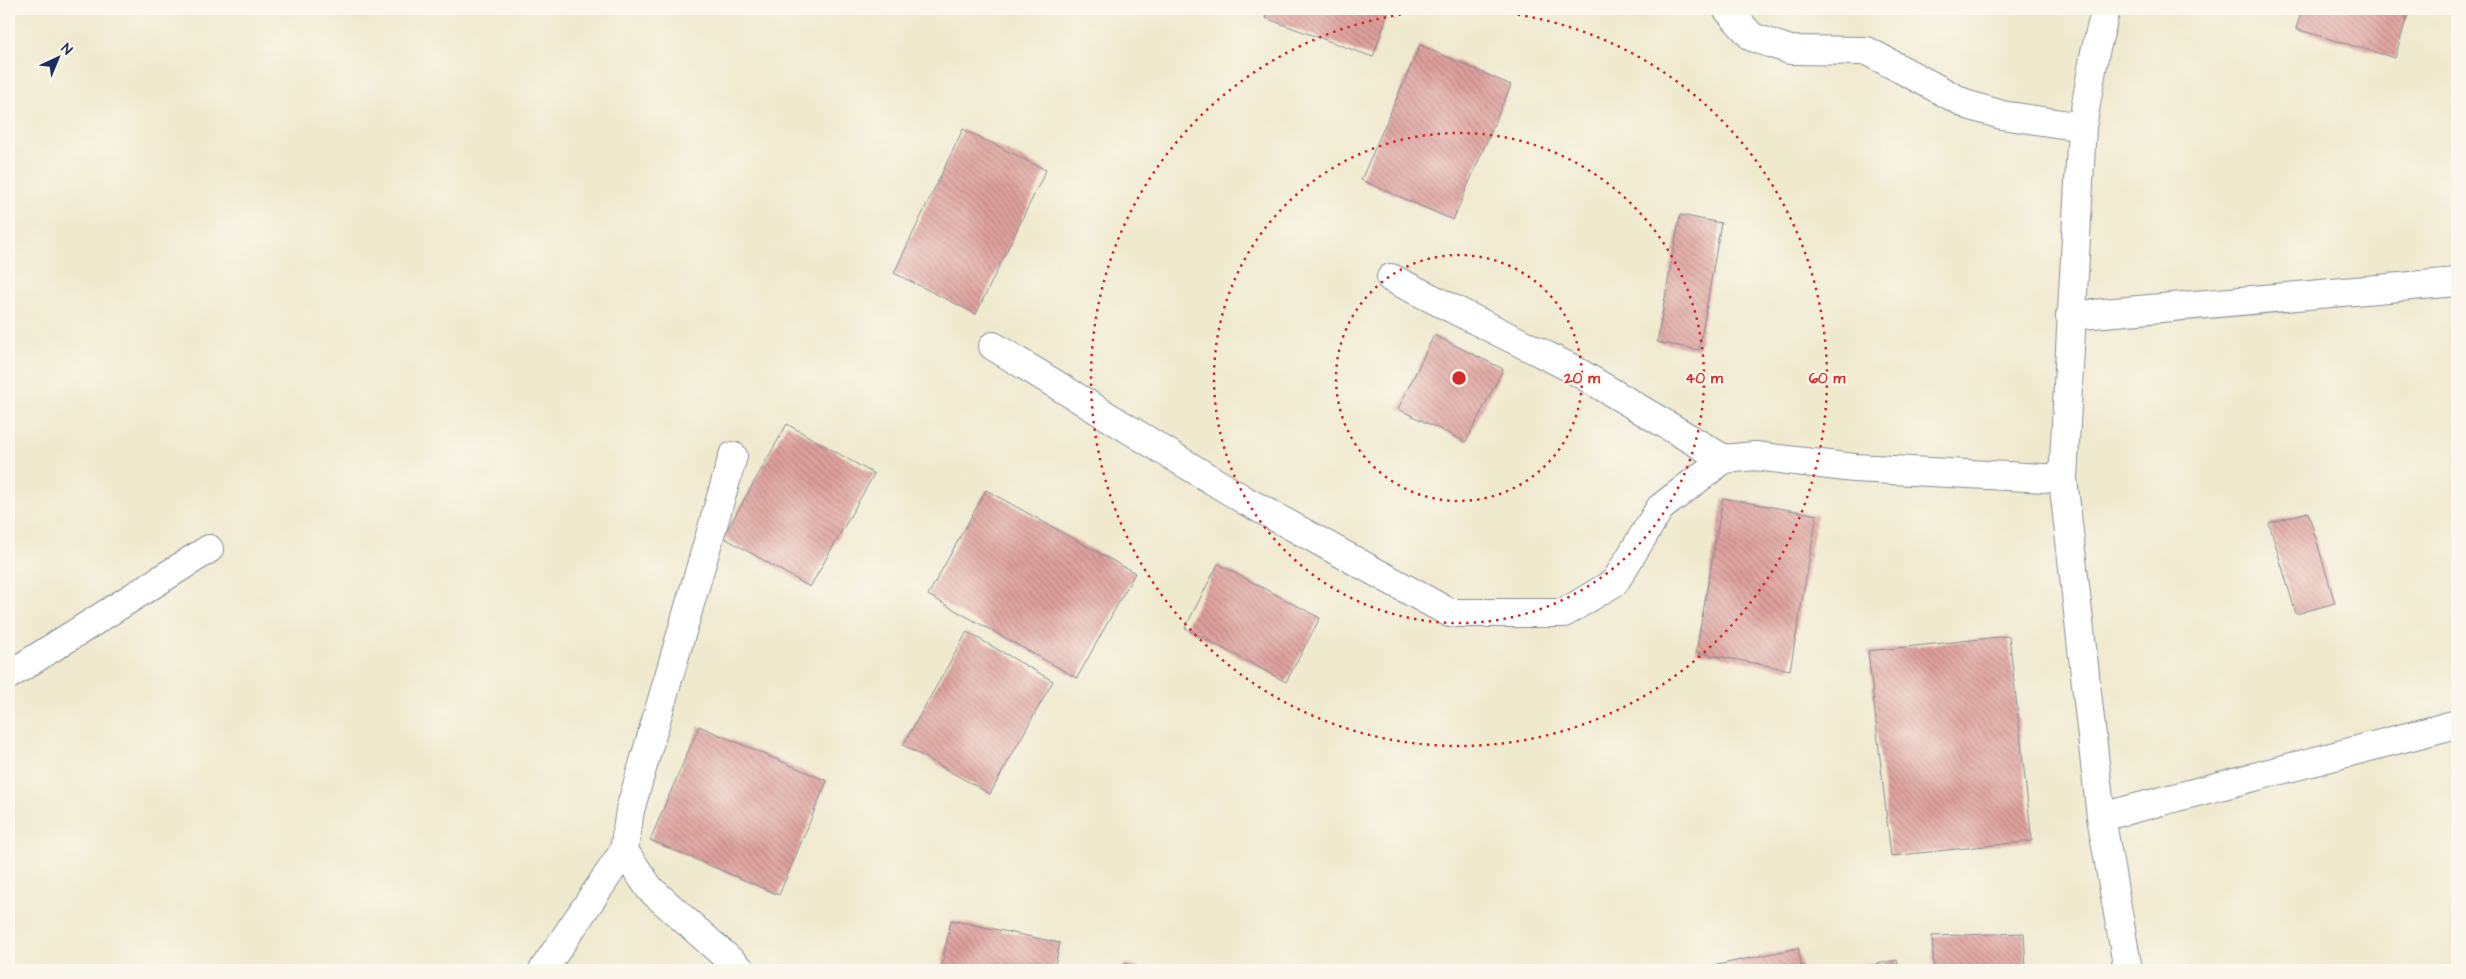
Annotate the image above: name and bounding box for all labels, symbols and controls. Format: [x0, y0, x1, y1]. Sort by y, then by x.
north arrow [32, 32, 82, 82]
text: N [56, 39, 77, 60]
text: 20 m [1563, 368, 1600, 389]
text: 40 m [1685, 368, 1723, 389]
text: 60 m [1809, 368, 1846, 389]
centre of rings [1450, 369, 1468, 387]

